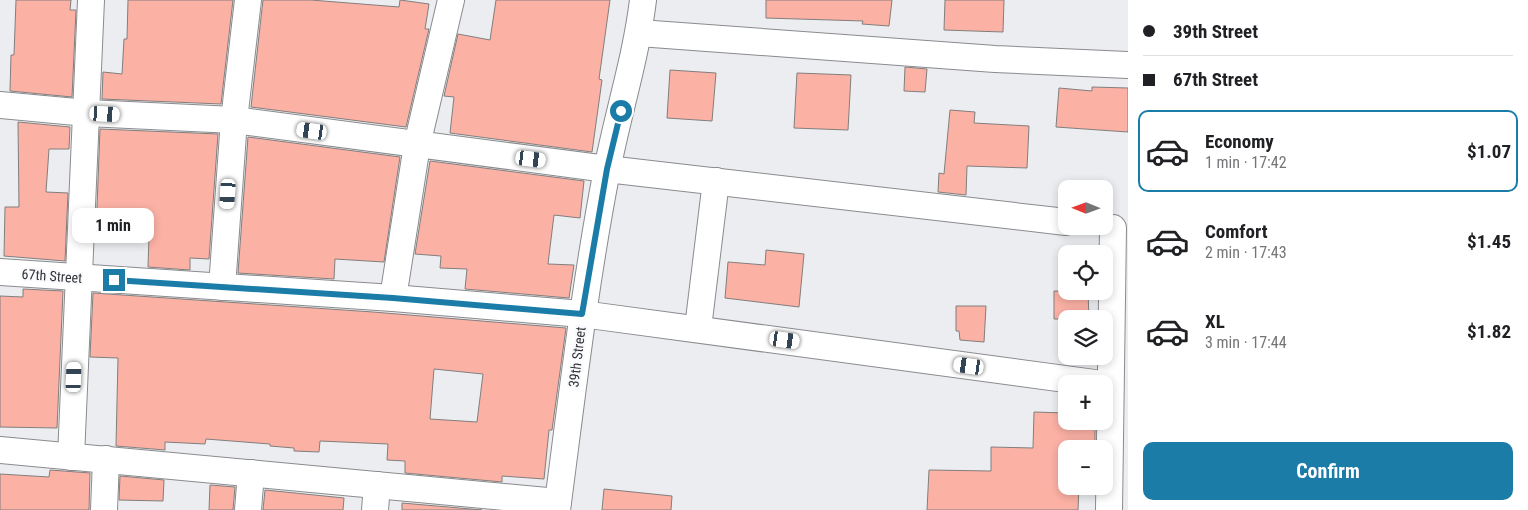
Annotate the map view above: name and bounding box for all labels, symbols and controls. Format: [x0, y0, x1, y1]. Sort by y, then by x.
text: 39th Street [1173, 20, 1258, 43]
text: 67th Street [1173, 68, 1258, 91]
route start [610, 100, 632, 122]
car [89, 106, 120, 122]
car [296, 121, 327, 141]
icon: car [1145, 129, 1190, 174]
text: Economy [1205, 130, 1274, 153]
text: $1.07 [1467, 140, 1511, 163]
car [515, 150, 546, 168]
text: 1 min · 17:42 [1205, 153, 1287, 172]
car [219, 179, 236, 209]
north arrow [1058, 180, 1112, 235]
map controls [1058, 180, 1113, 495]
callout: 1 min [73, 208, 155, 242]
text: 1 min [95, 216, 131, 235]
icon: car [1145, 219, 1190, 264]
text: Comfort [1205, 220, 1268, 243]
text: $1.45 [1467, 230, 1511, 253]
text: 2 min · 17:43 [1205, 243, 1287, 262]
button: locate [1058, 245, 1113, 300]
street label: 67th Street [21, 266, 83, 286]
route end [103, 269, 125, 291]
icon: car [1145, 309, 1190, 354]
button: layers [1058, 310, 1113, 365]
text: XL [1205, 310, 1225, 333]
text: $1.82 [1467, 320, 1511, 343]
street label: 39th Street [565, 326, 589, 388]
car [769, 330, 800, 350]
text: 3 min · 17:44 [1205, 333, 1287, 352]
car [953, 356, 984, 376]
car [65, 362, 82, 392]
button: + [1058, 375, 1113, 430]
button: − [1058, 440, 1113, 495]
button: Confirm [1143, 442, 1513, 500]

